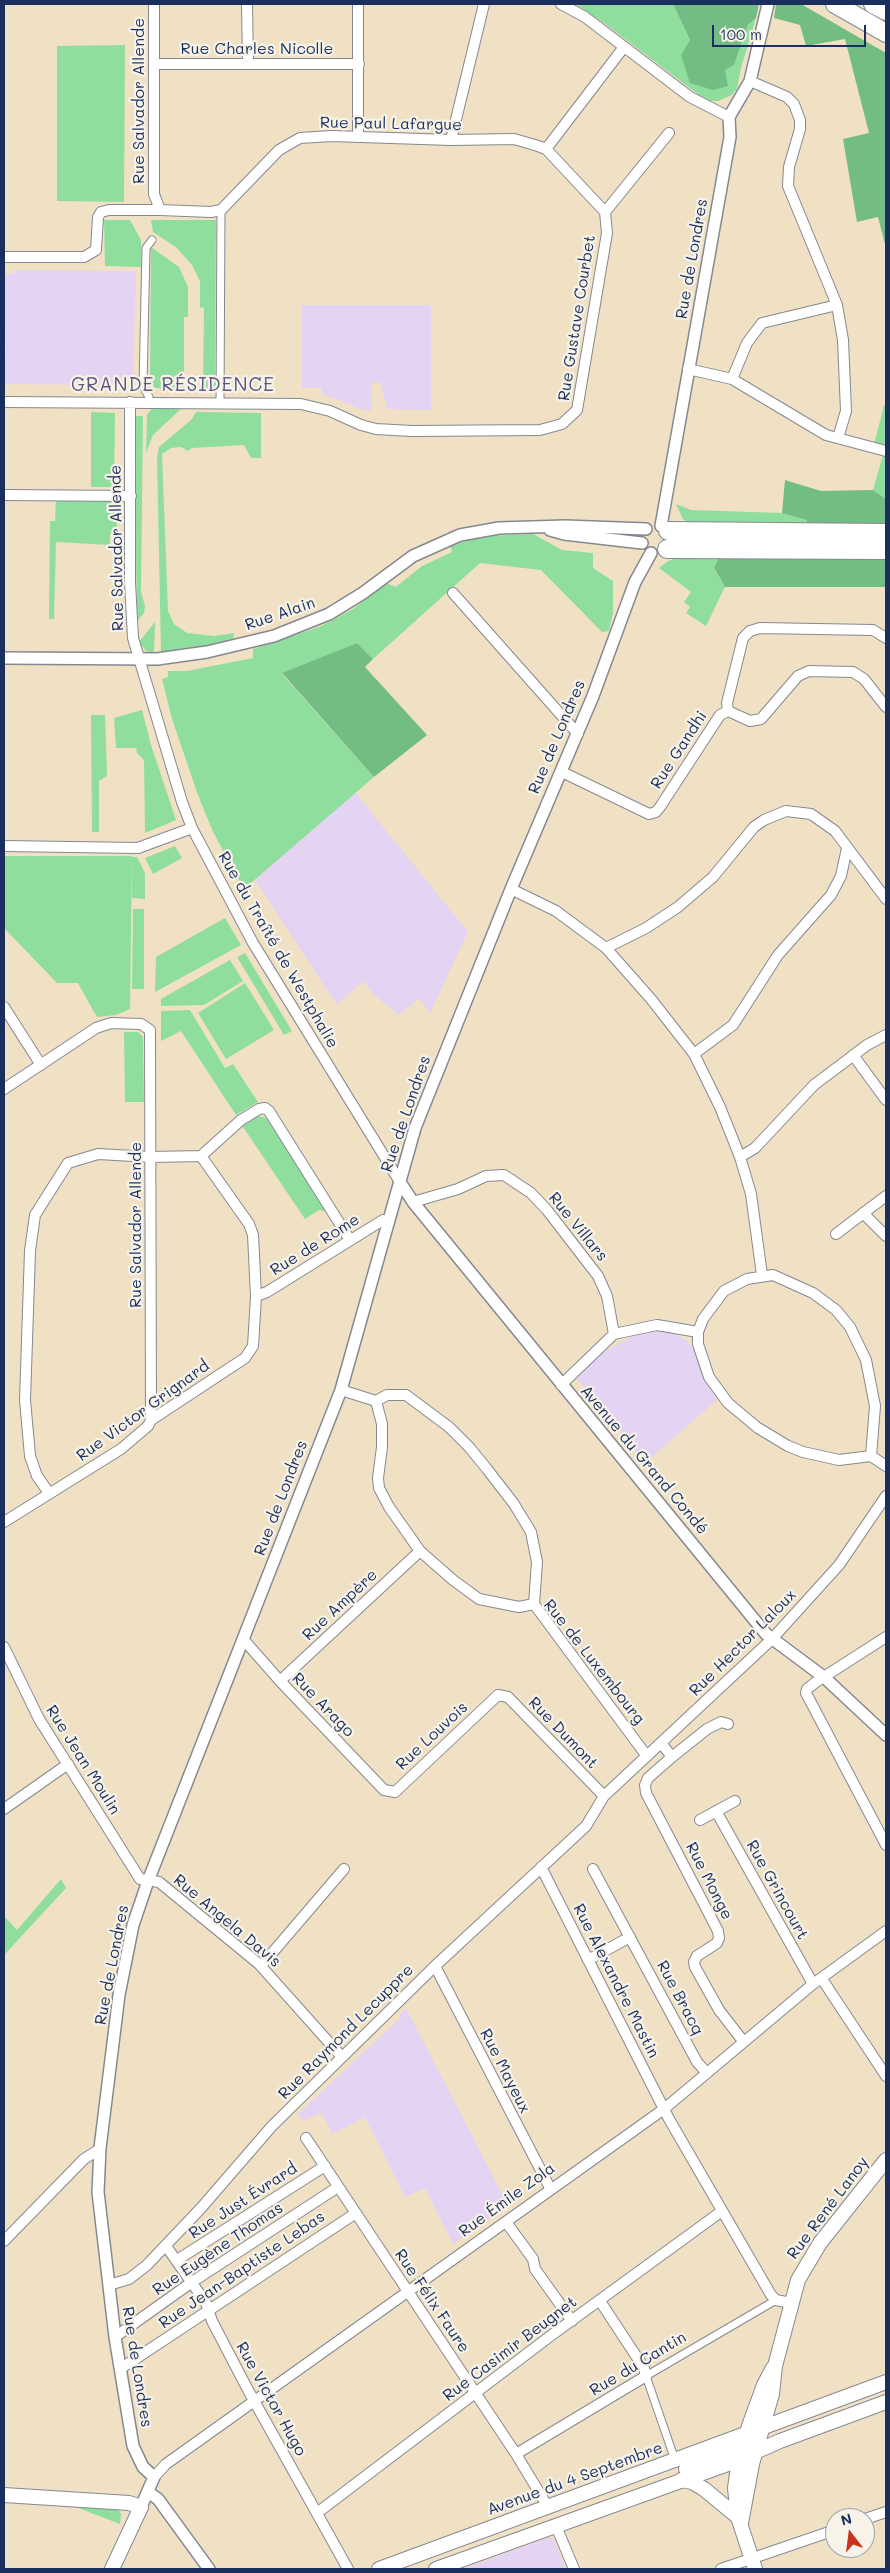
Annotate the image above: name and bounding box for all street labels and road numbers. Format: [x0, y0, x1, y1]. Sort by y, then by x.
street label: Rue Salvador Allende [129, 18, 149, 184]
street label: Rue Charles Nicolle [181, 39, 333, 59]
street label: Rue Paul Lafargue [320, 113, 462, 135]
street label: Rue de Londres [672, 197, 712, 321]
street label: Rue Gustave Courbet [554, 234, 600, 402]
street label: Rue Salvador Allende [106, 465, 128, 631]
street label: Rue Alain [242, 593, 318, 635]
street label: Rue de Londres [524, 677, 590, 797]
street label: Rue Gandhi [647, 708, 711, 792]
street label: Rue du Traîté de Westphalie [214, 848, 342, 1052]
street label: Rue de Londres [377, 1053, 435, 1175]
street label: Rue Salvador Allende [126, 1142, 146, 1308]
street label: Rue Villars [544, 1189, 612, 1265]
street label: Rue de Rome [267, 1210, 363, 1280]
street label: Rue Victor Grignard [73, 1356, 213, 1466]
street label: Avenue du Grand Condé [576, 1382, 712, 1538]
street label: Rue de Londres [250, 1438, 312, 1558]
street label: Rue Ampère [299, 1565, 381, 1645]
street label: Rue Hector Laloux [686, 1586, 800, 1700]
street label: Rue de Luxembourg [539, 1596, 649, 1728]
street label: Rue Arago [288, 1669, 358, 1741]
street label: Rue Dumont [524, 1693, 602, 1773]
street label: Rue Louvois [392, 1698, 472, 1774]
street label: Rue Jean Moulin [42, 1702, 124, 1818]
street label: Rue Grincourt [742, 1837, 812, 1943]
street label: Rue Monge [681, 1839, 737, 1923]
street label: Rue Angela Davis [169, 1870, 285, 1972]
street label: Rue Alexandre Mastin [569, 1901, 663, 2061]
street label: Rue de Londres [91, 1903, 133, 2027]
street label: Rue Bracq [652, 1957, 708, 2039]
street label: Rue Raymond Lecuppre [274, 1960, 418, 2104]
street label: Rue Mayeux [476, 2026, 534, 2116]
street label: Rue René Lanoy [783, 2153, 873, 2263]
street label: Rue Just Évrard [185, 2159, 301, 2243]
street label: Rue Émile Zola [455, 2159, 559, 2241]
street label: Rue Eugène Thomas [149, 2198, 287, 2300]
street label: Rue Jean-Baptiste Lebas [155, 2207, 329, 2333]
street label: Rue Félix Faure [390, 2246, 474, 2356]
street label: Rue Casimir Beugnet [439, 2292, 581, 2406]
street label: Rue de Londres [118, 2305, 156, 2429]
street label: Rue du Cantin [586, 2328, 690, 2400]
street label: Rue Victor Hugo [232, 2339, 310, 2459]
street label: Avenue du 4 Septembre [485, 2438, 665, 2520]

